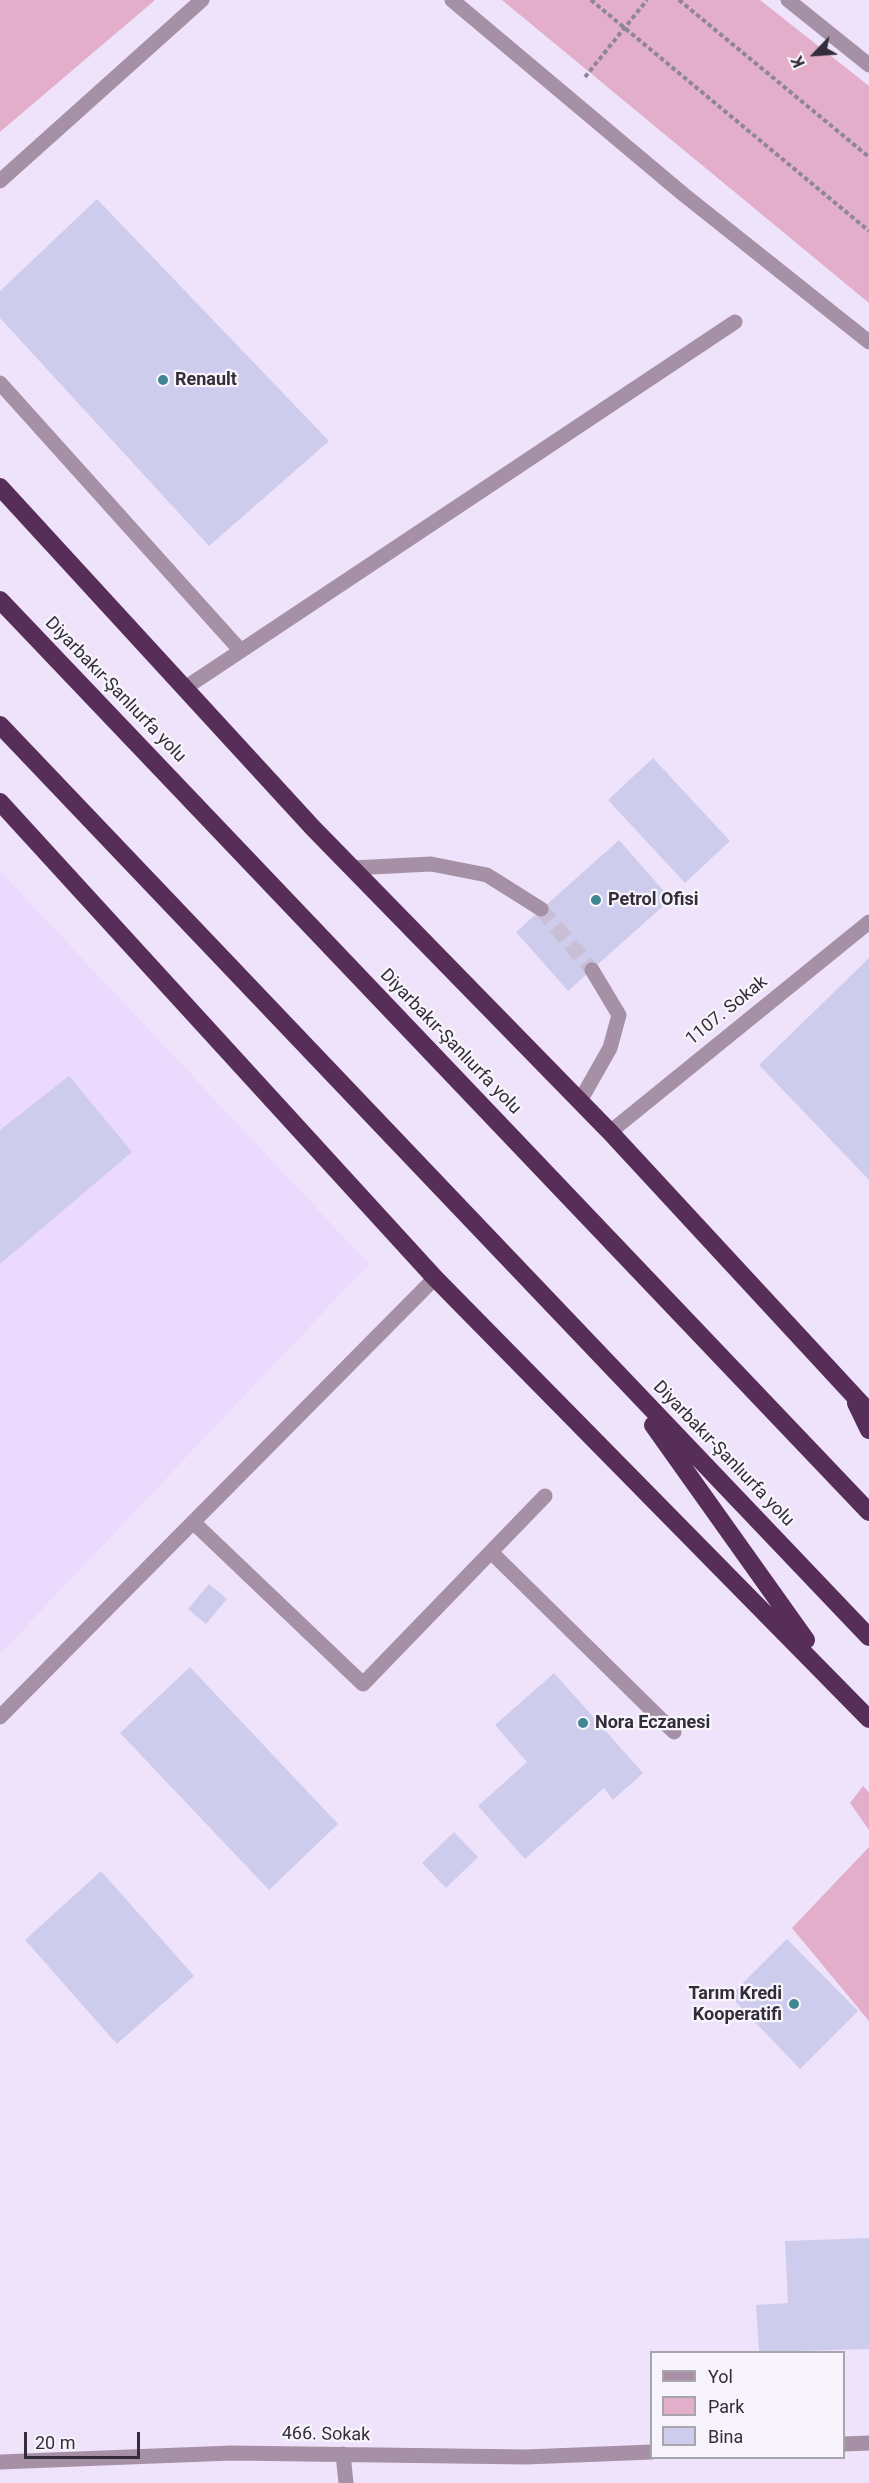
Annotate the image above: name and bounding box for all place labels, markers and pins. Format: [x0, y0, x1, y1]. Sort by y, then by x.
place label: Renault [175, 369, 237, 391]
marker: Renault [156, 373, 170, 387]
place label: Petrol Ofisi [608, 889, 698, 911]
marker: Petrol Ofisi [589, 893, 603, 907]
place label: Nora Eczanesi [595, 1712, 710, 1734]
marker: Nora Eczanesi [576, 1716, 590, 1730]
place label: Tarım Kredi Kooperatifi [688, 1983, 782, 2026]
marker: Tarım Kredi Kooperatifi [787, 1997, 801, 2011]

